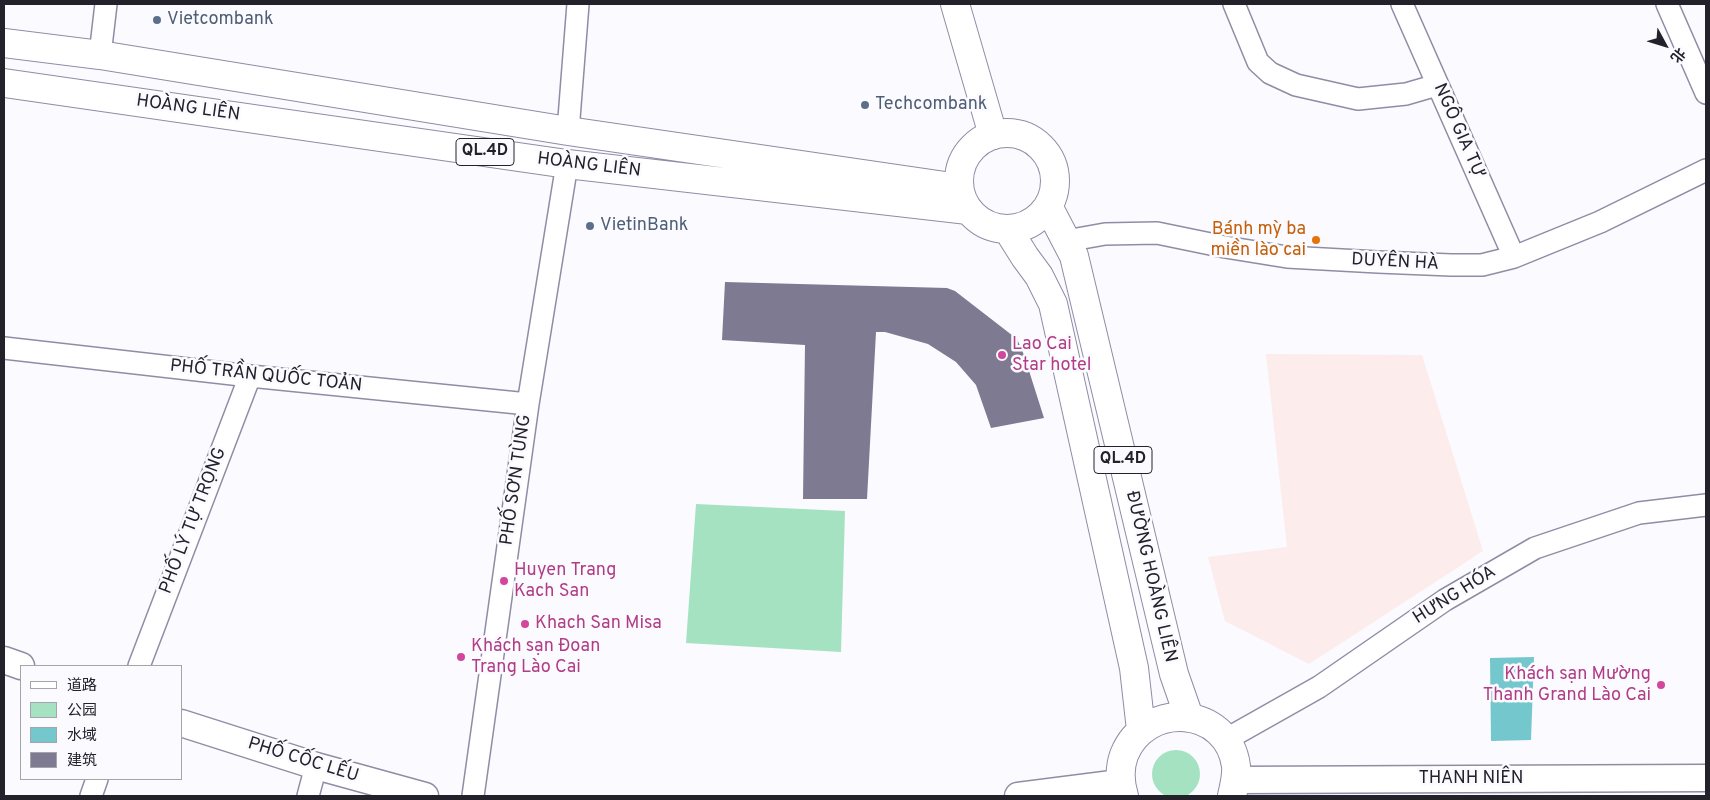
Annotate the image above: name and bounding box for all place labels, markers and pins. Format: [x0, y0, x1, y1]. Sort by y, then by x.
place label: Vietcombank [167, 9, 274, 31]
marker: Vietcombank [151, 14, 163, 26]
place label: Techcombank [875, 94, 987, 116]
marker: Techcombank [859, 99, 871, 111]
place label: VietinBank [600, 215, 688, 237]
place label: Bánh mỳ ba miền lào cai [1210, 219, 1306, 262]
marker: VietinBank [584, 220, 596, 232]
marker: Bánh mỳ ba miền lào cai [1310, 234, 1322, 246]
place label: Lao Cai Star hotel [1012, 334, 1091, 376]
marker: Lao Cai Star hotel [996, 349, 1008, 361]
place label: Huyen Trang Kach San [514, 560, 616, 602]
marker: Huyen Trang Kach San [498, 575, 510, 587]
place label: Khach San Misa [535, 613, 662, 635]
marker: Khach San Misa [519, 618, 531, 630]
place label: Khách sạn Đoan Trang Lào Cai [471, 636, 600, 679]
marker: Khách sạn Đoan Trang Lào Cai [455, 651, 467, 663]
place label: Khách sạn Mường Thanh Grand Lào Cai [1483, 664, 1651, 706]
marker: Khách sạn Mường Thanh Grand Lào Cai [1655, 679, 1667, 691]

